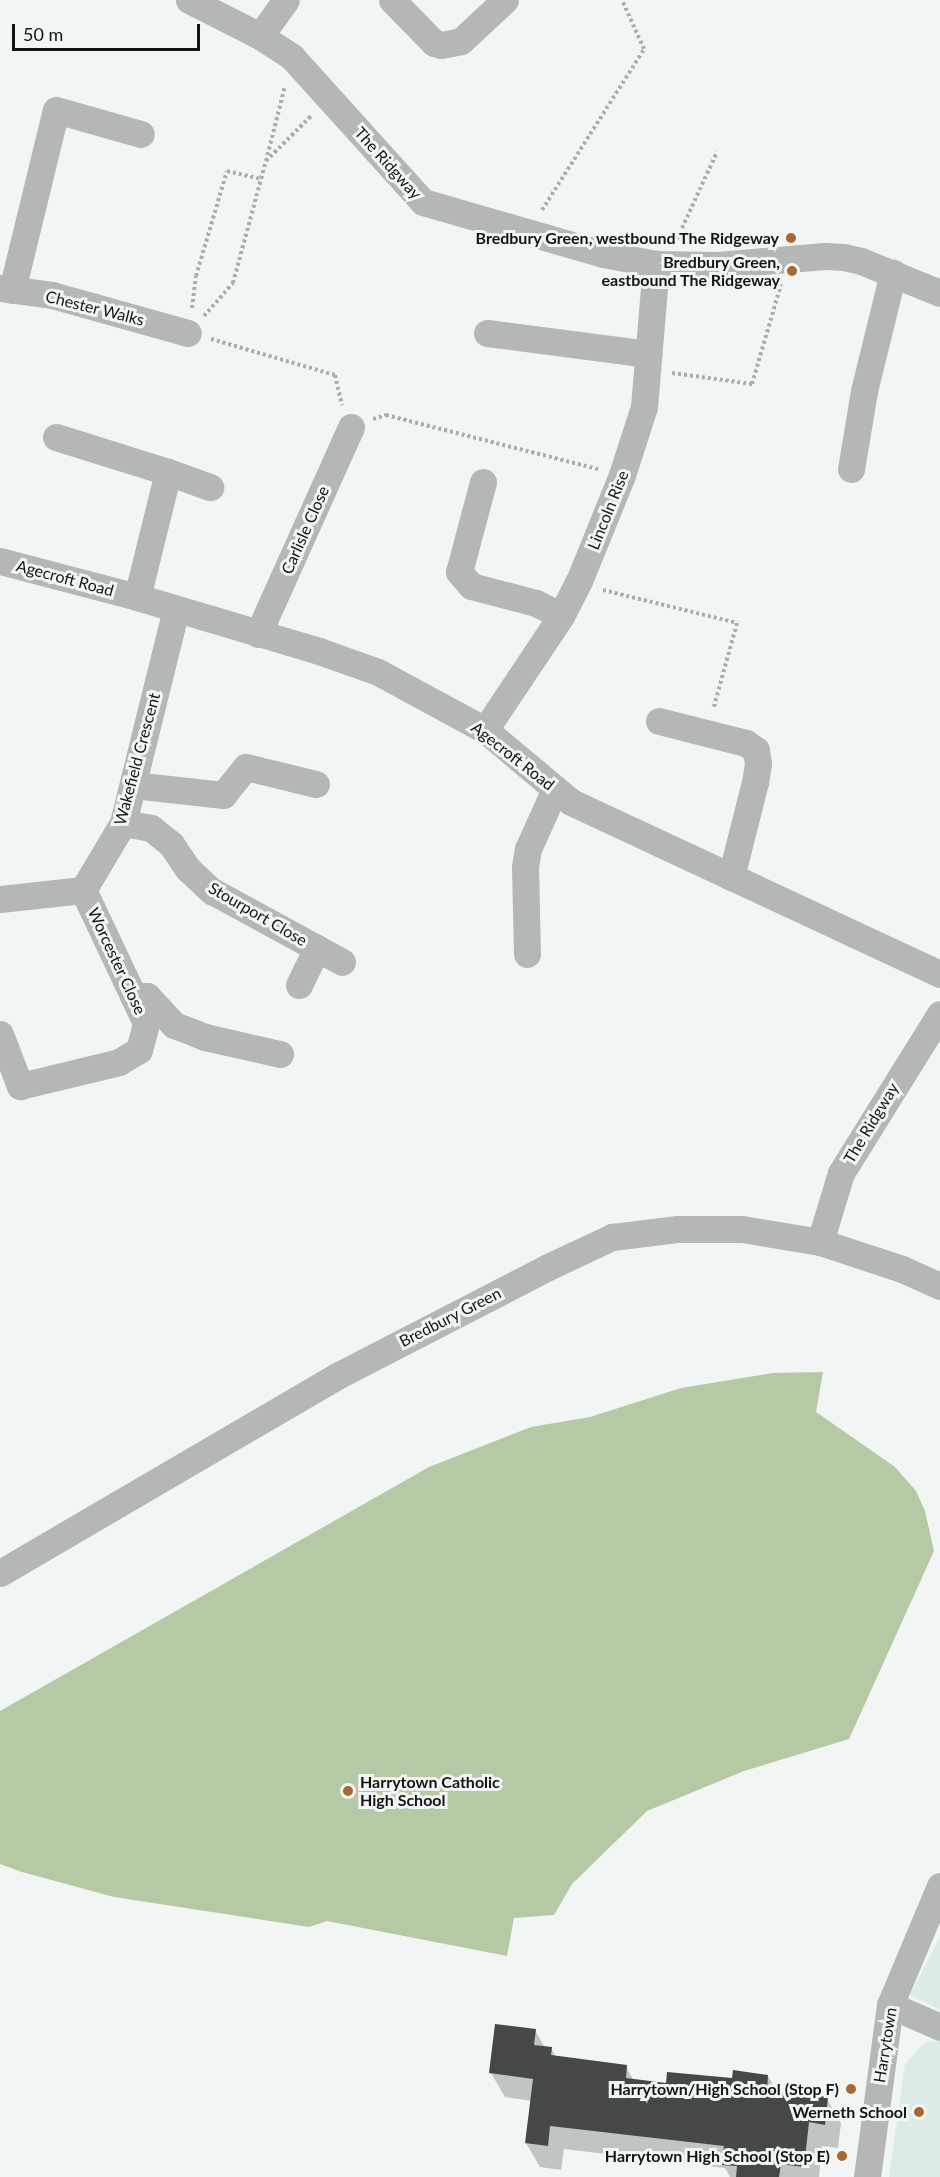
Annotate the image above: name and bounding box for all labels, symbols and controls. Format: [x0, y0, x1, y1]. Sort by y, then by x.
scale bar [15, 12, 202, 50]
text: 50 m [23, 23, 63, 45]
street label: The Ridgway [351, 123, 425, 203]
place label: Bredbury Green, westbound The Ridgeway [474, 228, 779, 248]
marker: Bredbury Green, westbound The Ridgeway [784, 231, 798, 245]
place label: Bredbury Green, eastbound The Ridgeway [601, 252, 780, 290]
marker: Bredbury Green, eastbound The Ridgeway [785, 264, 799, 278]
street label: Chester Walks [43, 286, 147, 330]
street label: Lincoln Rise [583, 468, 633, 552]
street label: Carlisle Close [277, 483, 333, 577]
street label: Agecroft Road [14, 556, 116, 600]
street label: Wakefield Crescent [110, 691, 164, 827]
street label: Agecroft Road [468, 718, 558, 794]
street label: Stourport Close [205, 878, 311, 950]
street label: Worcester Close [84, 904, 150, 1018]
street label: The Ridgway [840, 1079, 902, 1167]
street label: Bredbury Green [396, 1283, 504, 1351]
place label: Harrytown Catholic High School [360, 1772, 500, 1810]
marker: Harrytown Catholic High School [341, 1784, 355, 1798]
street label: Harrytown [870, 2006, 900, 2084]
place label: Harrytown/High School (Stop F) [610, 2079, 839, 2099]
marker: Harrytown/High School (Stop F) [844, 2082, 858, 2096]
place label: Werneth School [792, 2102, 907, 2122]
marker: Werneth School [912, 2105, 926, 2119]
place label: Harrytown High School (Stop E) [605, 2146, 830, 2166]
marker: Harrytown High School (Stop E) [835, 2149, 849, 2163]

